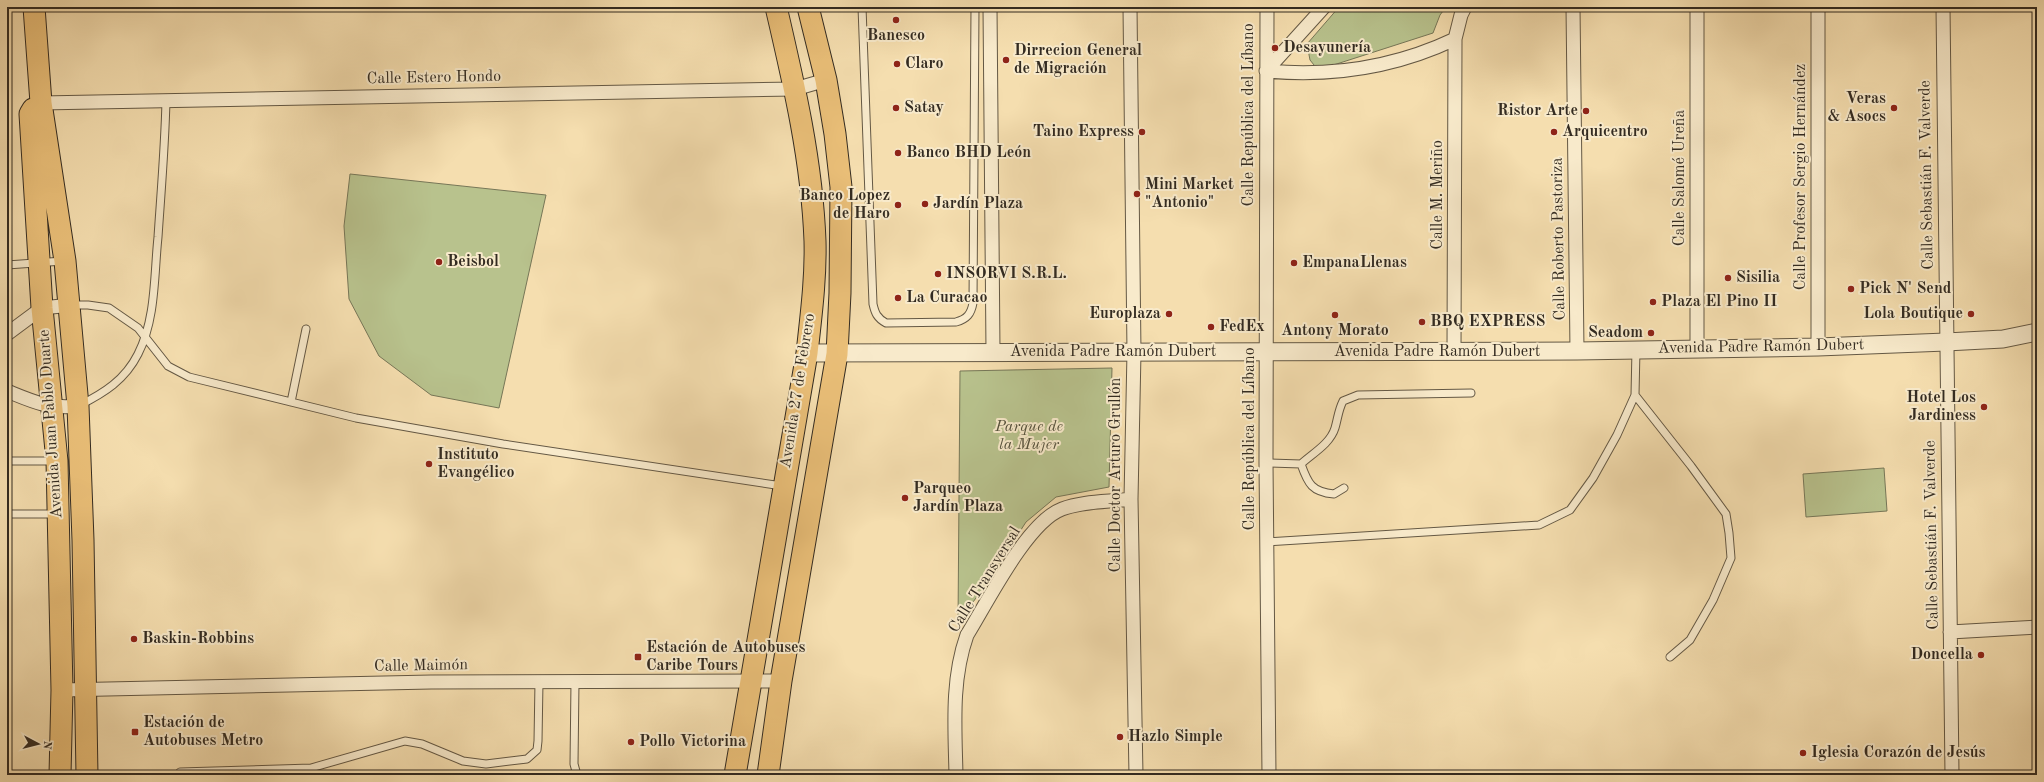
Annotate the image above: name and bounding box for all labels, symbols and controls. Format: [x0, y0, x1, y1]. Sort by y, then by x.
marker: Banesco [891, 15, 901, 25]
street label: Calle República del Líbano [1241, 23, 1257, 207]
place label: Banesco [867, 28, 925, 44]
place label: Desayunería [1283, 40, 1371, 56]
place label: Dirrecion General de Migración [1014, 43, 1142, 77]
marker: Desayunería [1270, 43, 1280, 53]
marker: Dirrecion General de Migración [1001, 55, 1011, 65]
place label: Claro [905, 56, 944, 72]
marker: Claro [892, 59, 902, 69]
street label: Calle Profesor Sergio Hernández [1793, 64, 1809, 290]
street label: Calle Estero Hondo [367, 69, 501, 87]
street label: Calle Sebastián F. Valverde [1917, 80, 1937, 270]
place label: Veras & Asocs [1828, 91, 1886, 125]
place label: Satay [904, 100, 944, 116]
marker: Satay [891, 103, 901, 113]
place label: Ristor Arte [1497, 103, 1578, 119]
marker: Veras & Asocs [1889, 103, 1899, 113]
marker: Ristor Arte [1581, 106, 1591, 116]
street label: Calle Salomé Ureña [1672, 110, 1688, 246]
place label: Taino Express [1033, 124, 1134, 140]
place label: Arquicentro [1562, 124, 1648, 140]
marker: Taino Express [1137, 127, 1147, 137]
marker: Arquicentro [1549, 127, 1559, 137]
street label: Calle M. Meriño [1430, 140, 1446, 250]
place label: Banco BHD León [906, 145, 1031, 161]
marker: Banco BHD León [893, 148, 903, 158]
street label: Calle Roberto Pastoriza [1550, 157, 1568, 321]
place label: Mini Market "Antonio" [1145, 177, 1234, 211]
place label: Banco Lopez de Haro [799, 188, 890, 222]
marker: Mini Market "Antonio" [1132, 189, 1142, 199]
place label: Jardín Plaza [933, 196, 1023, 212]
marker: Jardín Plaza [920, 199, 930, 209]
marker: Banco Lopez de Haro [893, 200, 903, 210]
place label: Beisbol [447, 254, 499, 270]
place label: EmpanaLlenas [1302, 255, 1407, 271]
marker: Beisbol [434, 257, 444, 267]
marker: EmpanaLlenas [1289, 258, 1299, 268]
place label: INSORVI S.R.L. [946, 266, 1067, 282]
marker: INSORVI S.R.L. [933, 269, 943, 279]
place label: Sisilia [1736, 270, 1780, 286]
marker: Sisilia [1723, 273, 1733, 283]
place label: Pick N' Send [1859, 281, 1952, 297]
marker: Pick N' Send [1846, 284, 1856, 294]
place label: La Curacao [906, 290, 987, 306]
marker: La Curacao [893, 293, 903, 303]
place label: Plaza El Pino II [1661, 294, 1777, 310]
marker: Plaza El Pino II [1648, 297, 1658, 307]
place label: Europlaza [1089, 306, 1161, 322]
place label: Lola Boutique [1863, 306, 1963, 322]
marker: Europlaza [1164, 309, 1174, 319]
marker: Lola Boutique [1966, 309, 1976, 319]
marker: Antony Morato [1330, 310, 1340, 320]
street label: Avenida 27 de Febrero [778, 312, 818, 470]
place label: BBQ EXPRESS [1430, 314, 1546, 330]
marker: BBQ EXPRESS [1417, 317, 1427, 327]
place label: FedEx [1219, 319, 1265, 335]
marker: FedEx [1206, 322, 1216, 332]
place label: Antony Morato [1281, 323, 1389, 339]
place label: Seadom [1588, 325, 1643, 341]
marker: Seadom [1646, 328, 1656, 338]
street label: Avenida Juan Pablo Duarte [36, 329, 66, 519]
street label: Avenida Padre Ramón Dubert [1658, 337, 1865, 357]
street label: Avenida Padre Ramón Dubert [1010, 344, 1217, 360]
street label: Avenida Padre Ramón Dubert [1334, 344, 1541, 360]
street label: Calle República del Líbano [1242, 347, 1258, 531]
street label: Calle Doctor Arturo Grullón [1108, 377, 1124, 572]
place label: Hotel Los Jardiness [1906, 390, 1976, 424]
marker: Hotel Los Jardiness [1979, 402, 1989, 412]
park label: Parque de la Mujer [994, 419, 1063, 453]
street label: Calle Sebastián F. Valverde [1922, 440, 1942, 630]
place label: Instituto Evangélico [437, 447, 515, 481]
marker: Instituto Evangélico [424, 459, 434, 469]
place label: Parqueo Jardín Plaza [913, 481, 1003, 515]
marker: Parqueo Jardín Plaza [900, 493, 910, 503]
street label: Calle Transversal [946, 524, 1024, 636]
place label: Baskin-Robbins [142, 631, 254, 647]
marker: Baskin-Robbins [129, 634, 139, 644]
place label: Estación de Autobuses Caribe Tours [646, 640, 806, 674]
place label: Doncella [1910, 647, 1973, 663]
marker: Doncella [1976, 650, 1986, 660]
marker: Estación de Autobuses Caribe Tours [633, 652, 643, 662]
street label: Calle Maimón [374, 657, 468, 675]
place label: Estación de Autobuses Metro [143, 715, 263, 749]
north arrow [18, 724, 58, 764]
marker: Estación de Autobuses Metro [130, 727, 140, 737]
place label: Hazlo Simple [1128, 729, 1223, 745]
marker: Hazlo Simple [1115, 732, 1125, 742]
place label: Pollo Victorina [639, 734, 746, 750]
marker: Pollo Victorina [626, 737, 636, 747]
text: N [40, 740, 52, 750]
place label: Iglesia Corazón de Jesús [1811, 745, 1986, 761]
marker: Iglesia Corazón de Jesús [1798, 748, 1808, 758]

